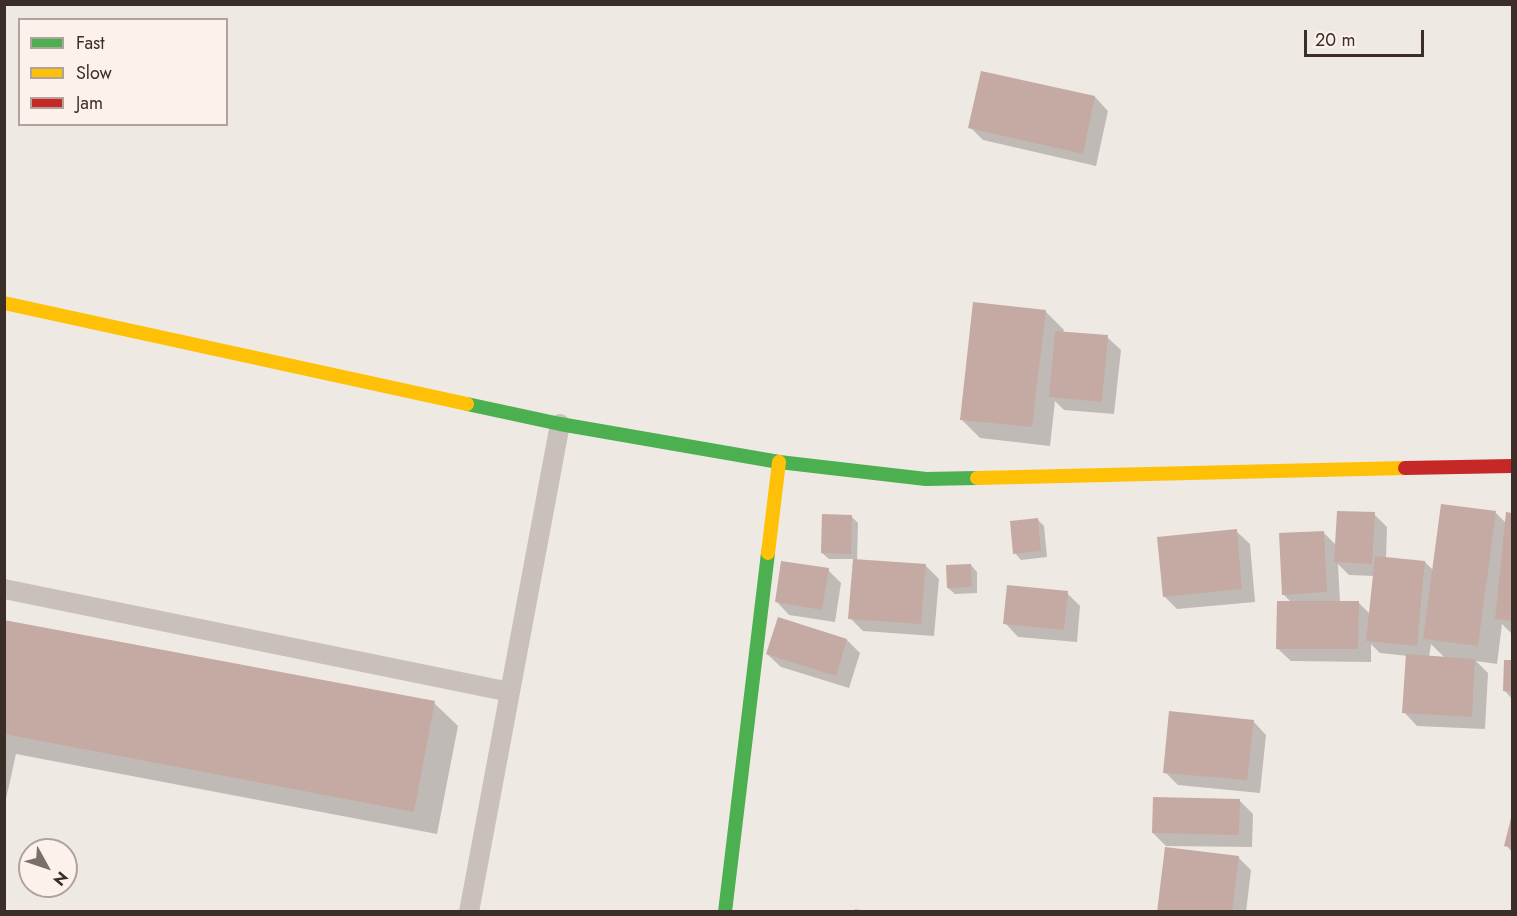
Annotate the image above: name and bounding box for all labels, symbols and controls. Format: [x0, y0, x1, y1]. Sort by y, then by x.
legend [18, 18, 228, 126]
scale bar [1307, 18, 1427, 56]
text: 20 m [1315, 27, 1355, 53]
text: Fast [76, 30, 105, 56]
text: Slow [76, 60, 112, 86]
text: Jam [76, 90, 103, 116]
north arrow [18, 838, 78, 898]
text: N [48, 866, 74, 891]

